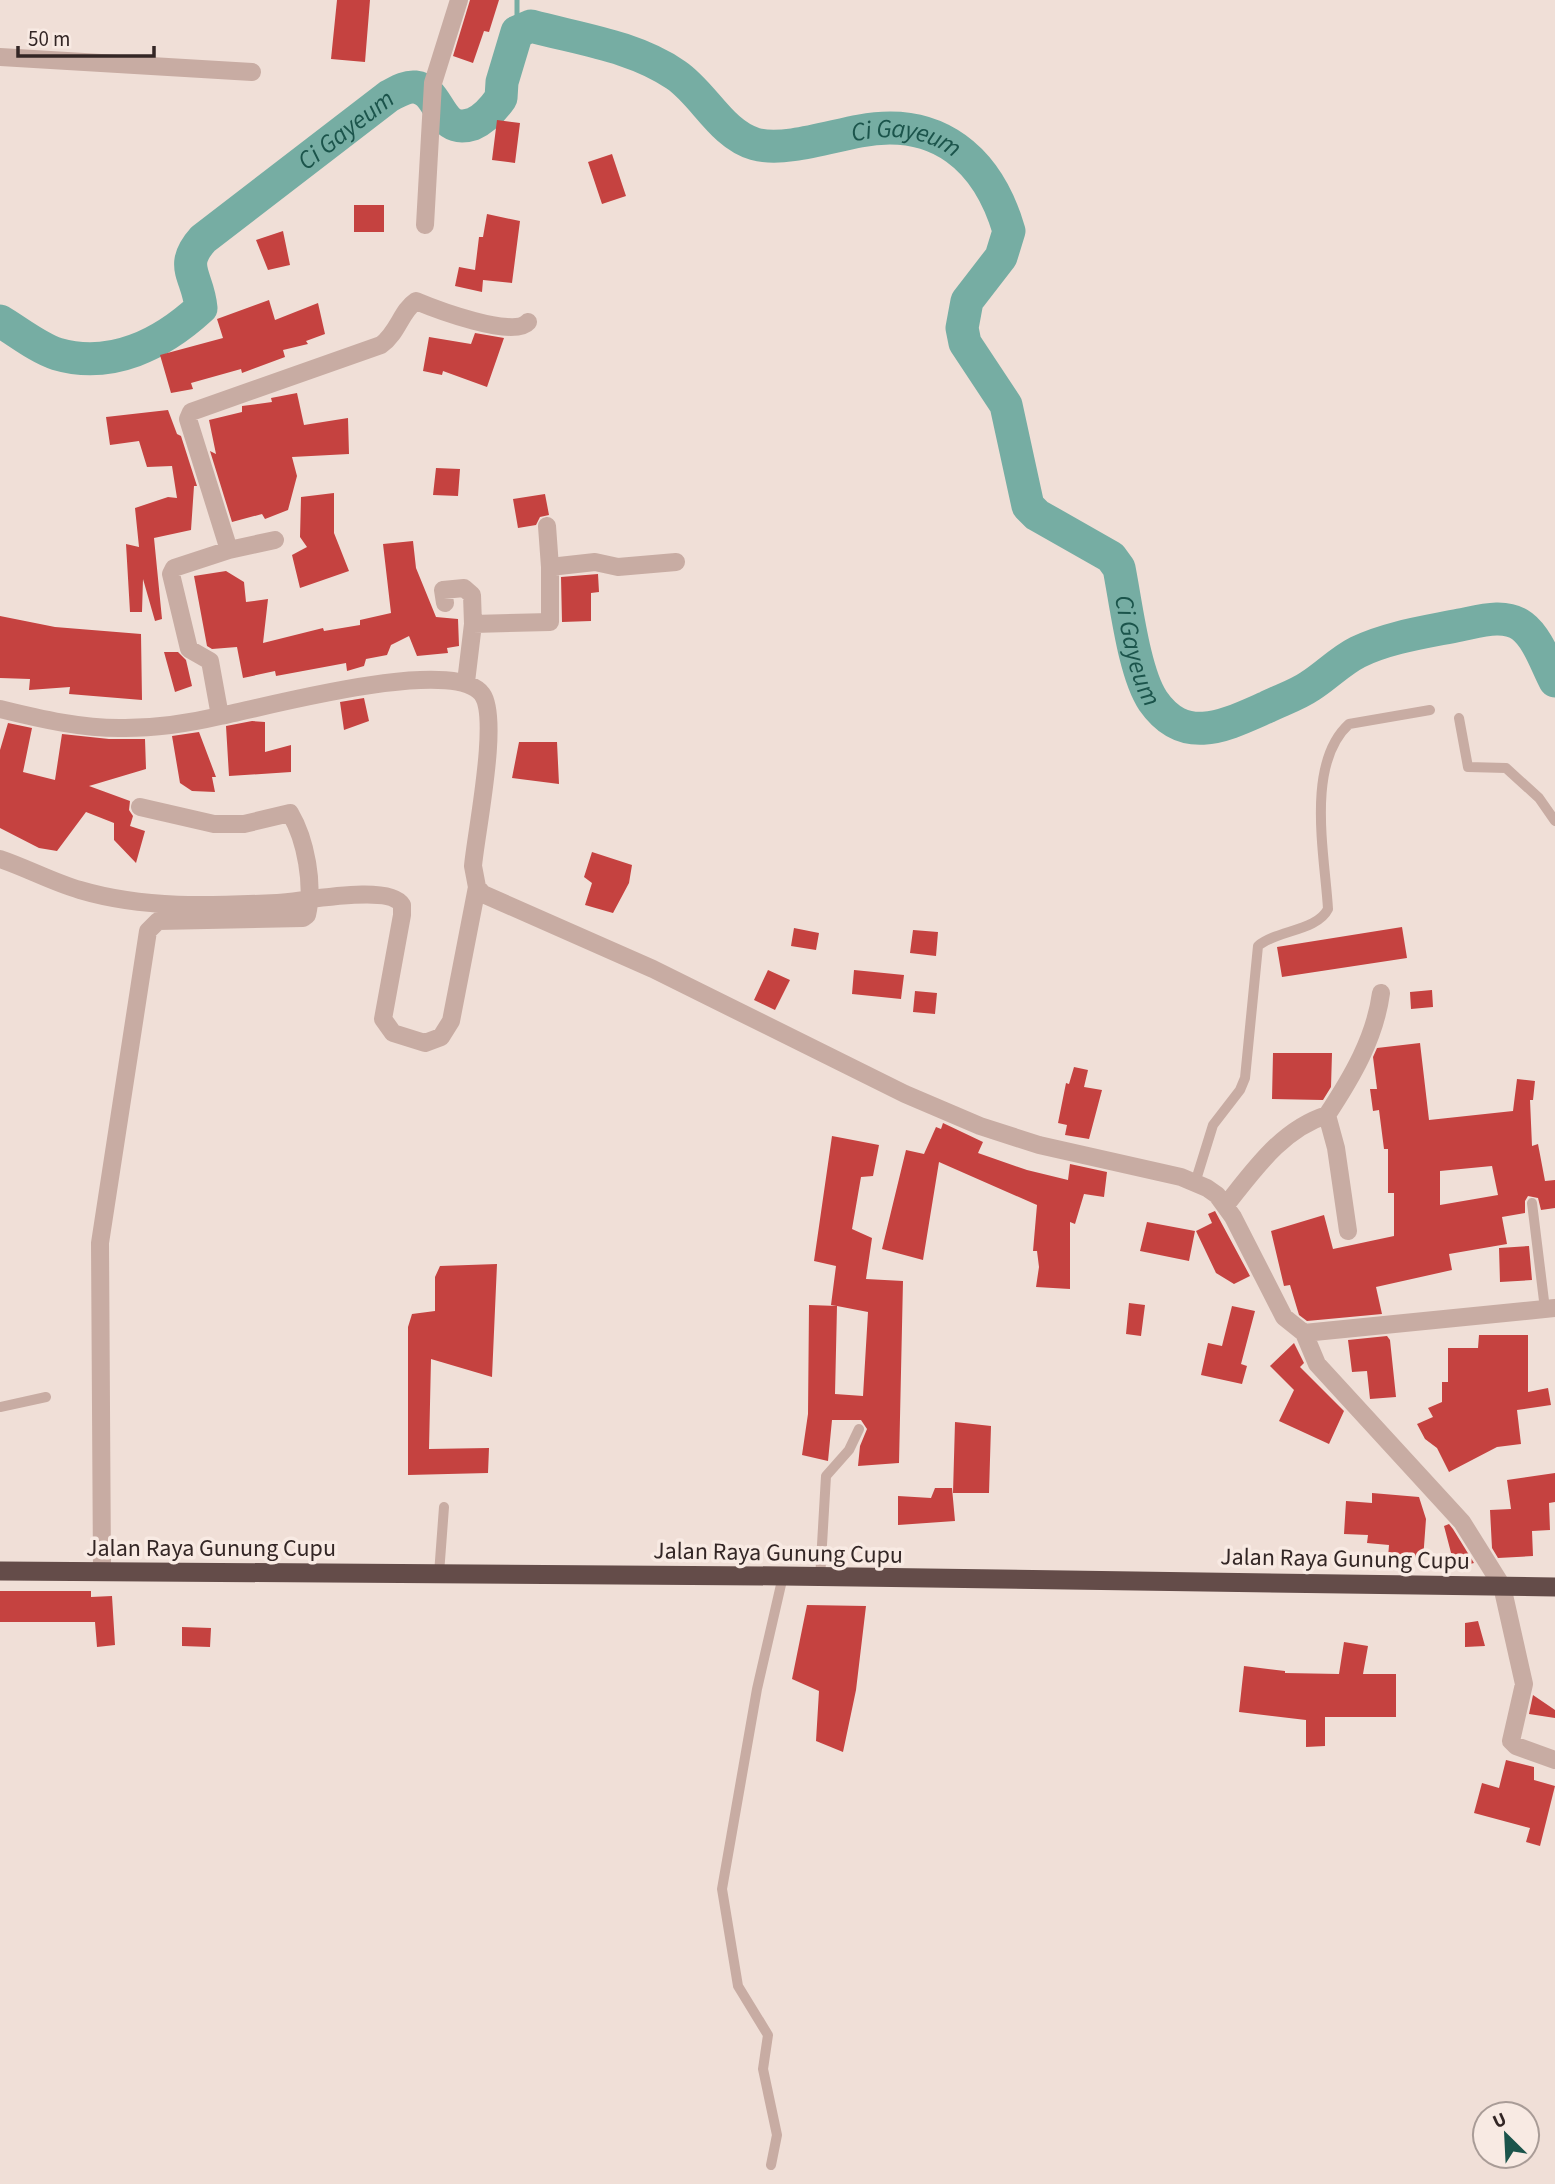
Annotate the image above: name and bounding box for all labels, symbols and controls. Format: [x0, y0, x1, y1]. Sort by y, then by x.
scale bar [18, 14, 154, 58]
text: 50 m [28, 24, 70, 54]
water label: Ci Gayeum [289, 80, 402, 179]
water label: Ci Gayeum [848, 109, 969, 166]
water label: Ci Gayeum [1106, 592, 1171, 713]
street label: Jalan Raya Gunung Cupu [86, 1531, 336, 1566]
street label: Jalan Raya Gunung Cupu [653, 1533, 903, 1573]
street label: Jalan Raya Gunung Cupu [1220, 1539, 1470, 1579]
north arrow [1471, 2100, 1541, 2170]
text: U [1488, 2106, 1511, 2136]

